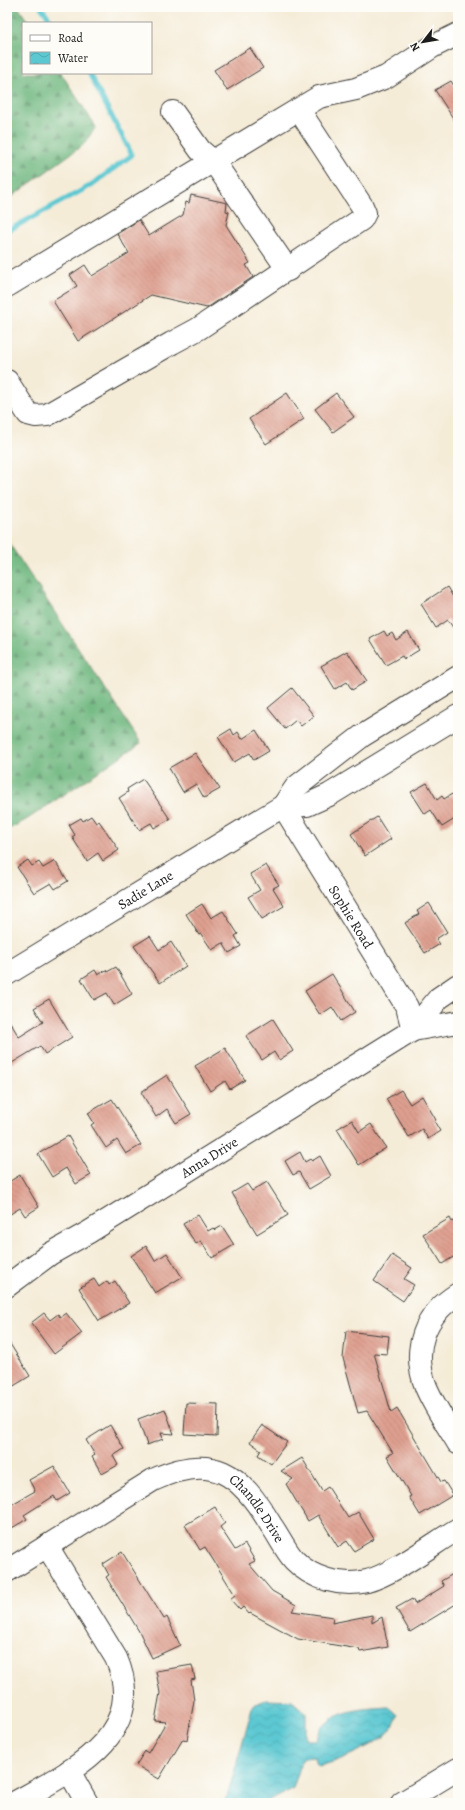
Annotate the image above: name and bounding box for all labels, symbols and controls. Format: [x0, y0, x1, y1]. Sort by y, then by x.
legend [22, 22, 152, 74]
north arrow [403, 22, 443, 62]
text: Road [58, 30, 84, 46]
text: N [406, 40, 423, 54]
text: Water [57, 50, 88, 66]
street label: Sadie Lane [114, 866, 177, 914]
street label: Sophie Road [324, 882, 378, 953]
street label: Anna Drive [176, 1132, 242, 1183]
street label: Chandle Drive [225, 1470, 289, 1546]

